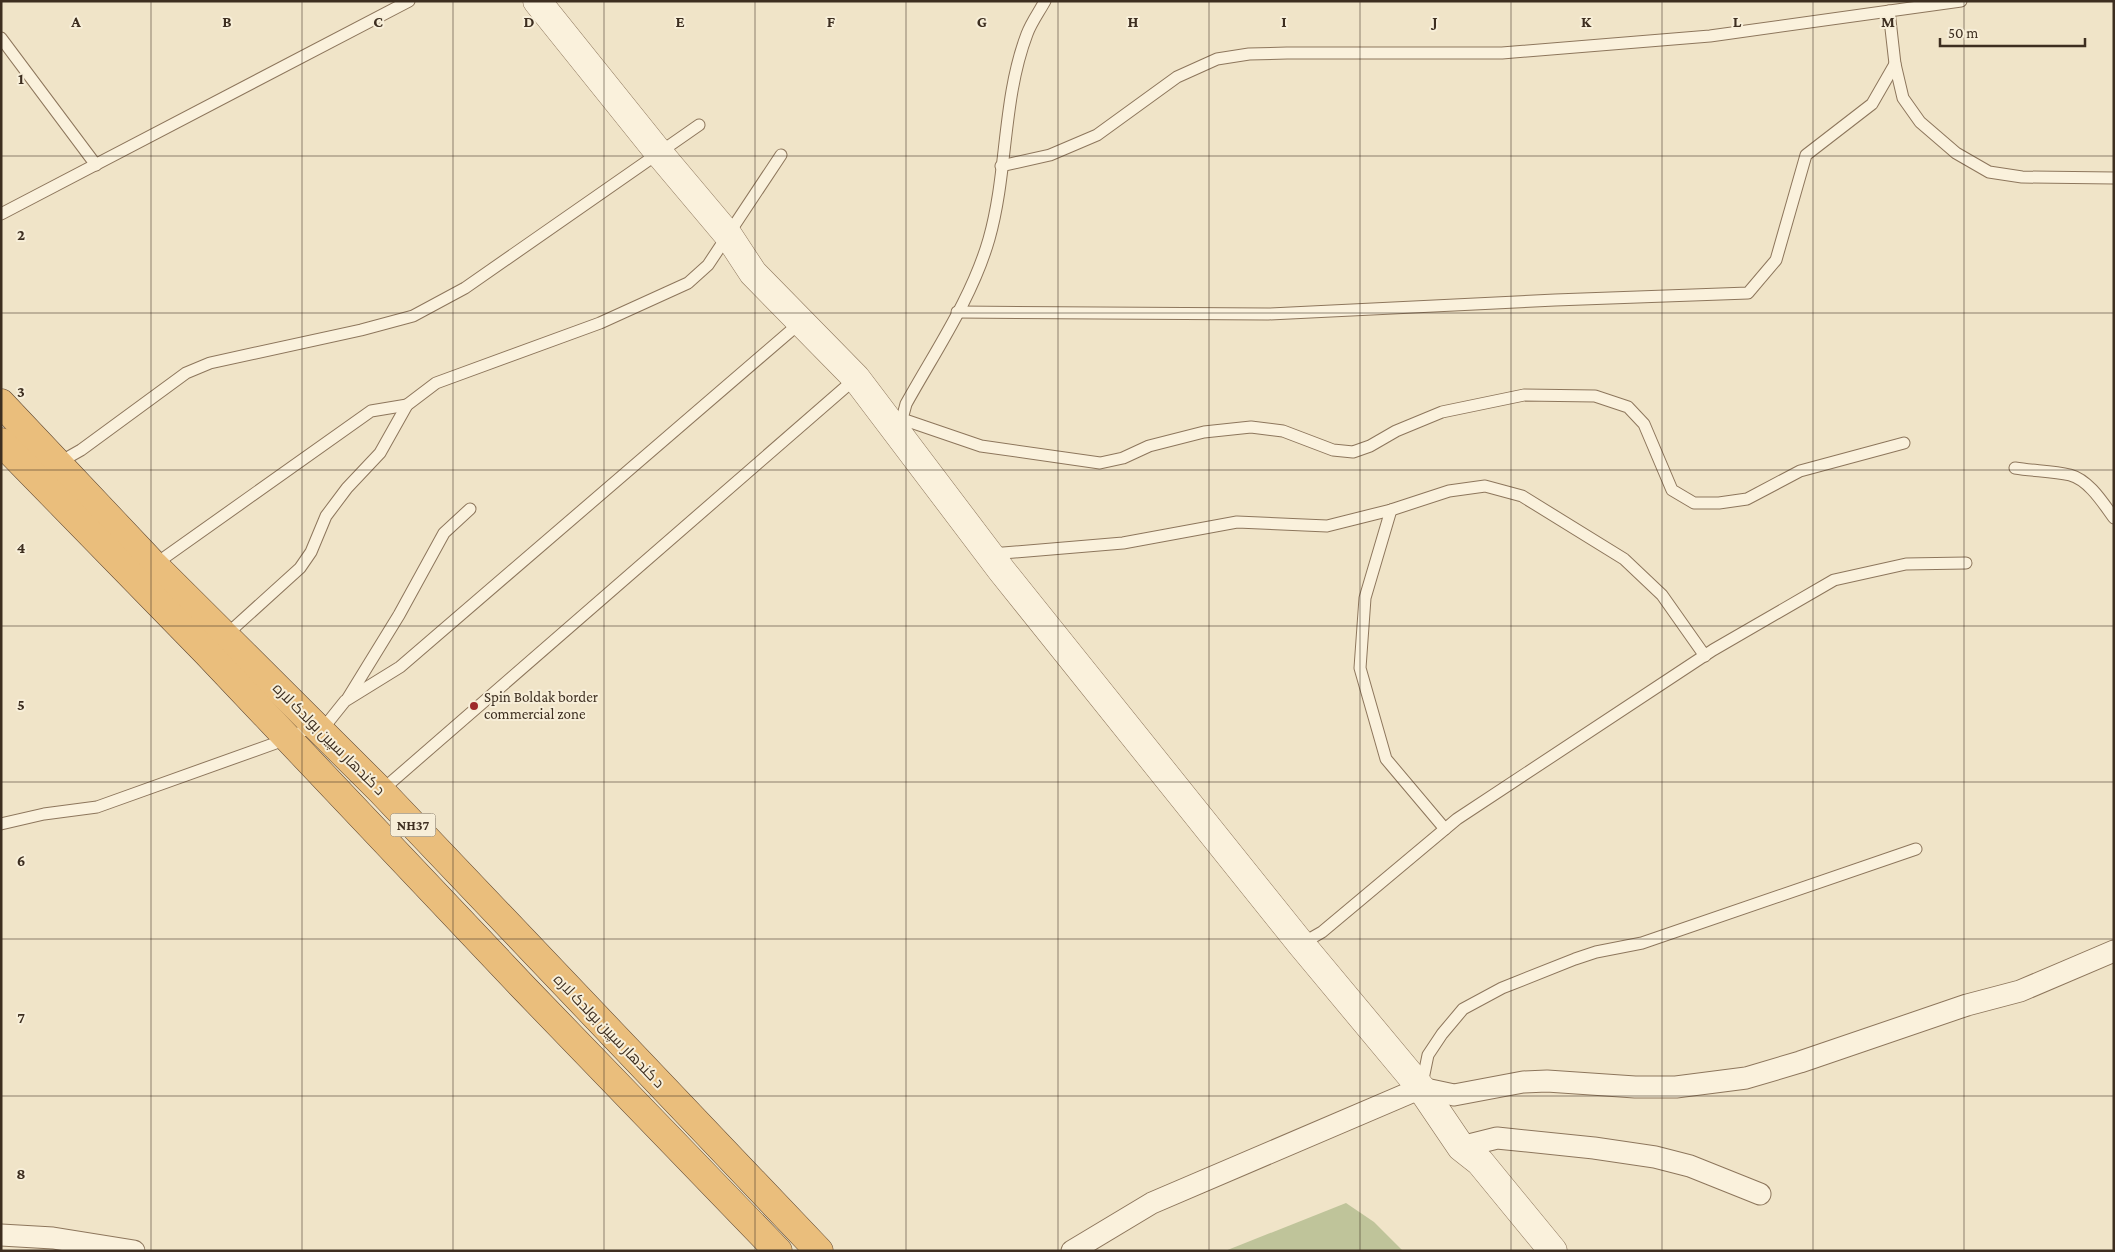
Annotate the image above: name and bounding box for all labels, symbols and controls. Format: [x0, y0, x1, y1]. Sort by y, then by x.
text: A [70, 13, 81, 30]
text: B [222, 13, 232, 30]
text: C [373, 13, 383, 30]
text: D [523, 13, 535, 30]
text: E [675, 13, 685, 30]
text: F [827, 13, 836, 30]
text: G [977, 13, 987, 30]
text: H [1128, 13, 1139, 30]
text: I [1281, 13, 1287, 30]
text: J [1430, 13, 1438, 30]
text: K [1581, 13, 1592, 30]
text: L [1733, 13, 1742, 30]
text: M [1881, 13, 1895, 30]
scale bar [1940, 15, 2085, 47]
text: 50 m [1948, 25, 1978, 41]
text: 1 [18, 70, 24, 87]
text: 2 [17, 226, 25, 243]
text: 3 [17, 383, 25, 400]
text: 4 [17, 539, 26, 556]
street label: د کندهار سپین بولدک لاره [268, 680, 388, 800]
place label: Spin Boldak border commercial zone [484, 689, 599, 722]
text: 5 [17, 696, 25, 713]
marker: Spin Boldak border commercial zone [468, 700, 480, 712]
road number: NH37 [390, 814, 436, 836]
text: 6 [17, 852, 25, 869]
street label: د کندهار سپین بولدک لاره [549, 971, 667, 1092]
text: 7 [17, 1009, 25, 1026]
text: 8 [16, 1165, 26, 1182]

